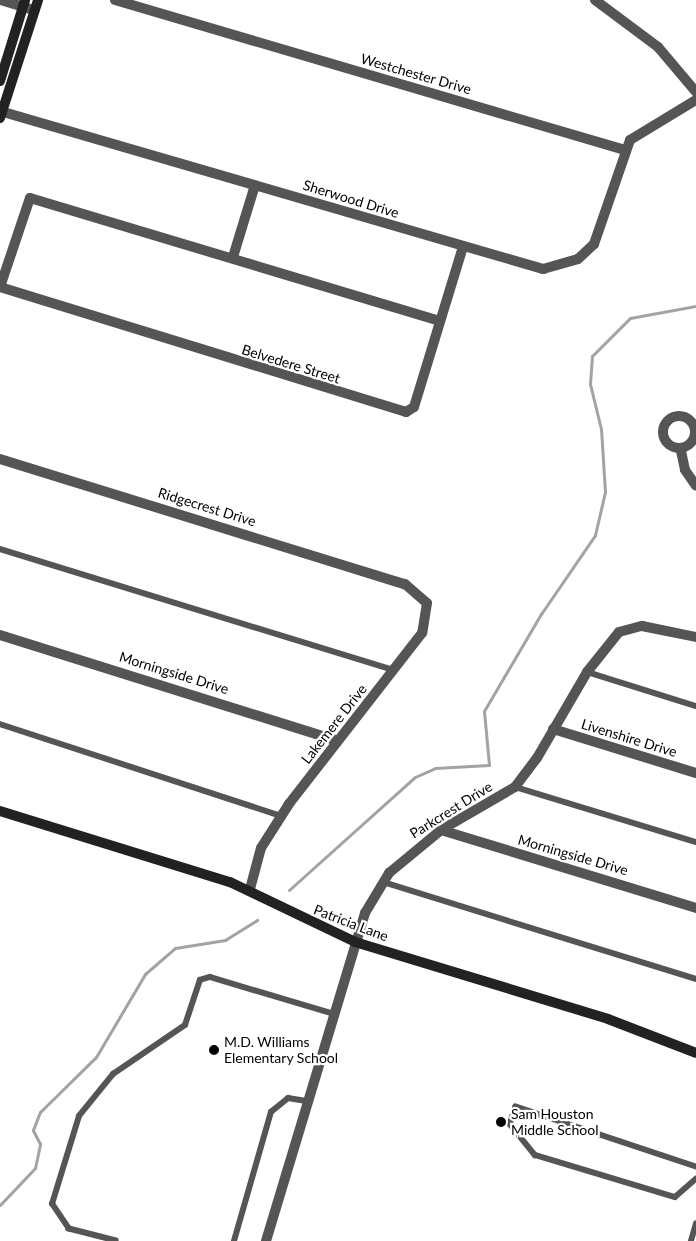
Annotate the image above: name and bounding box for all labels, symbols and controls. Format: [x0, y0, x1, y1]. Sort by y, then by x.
street label: Westchester Drive [359, 50, 473, 98]
street label: Sherwood Drive [301, 176, 401, 222]
street label: Belvedere Street [240, 341, 342, 387]
street label: Ridgecrest Drive [156, 484, 258, 530]
street label: Morningside Drive [117, 648, 231, 698]
street label: Lakemere Drive [298, 681, 370, 767]
street label: Livenshire Drive [579, 715, 679, 761]
street label: Parkcrest Drive [407, 778, 495, 842]
street label: Morningside Drive [516, 831, 630, 879]
street label: Patricia Lane [311, 901, 391, 945]
place label: M.D. Williams Elementary School [224, 1034, 338, 1066]
marker: M.D. Williams Elementary School [208, 1044, 220, 1056]
place label: Sam Houston Middle School [511, 1106, 598, 1138]
marker: Sam Houston Middle School [495, 1116, 507, 1128]

